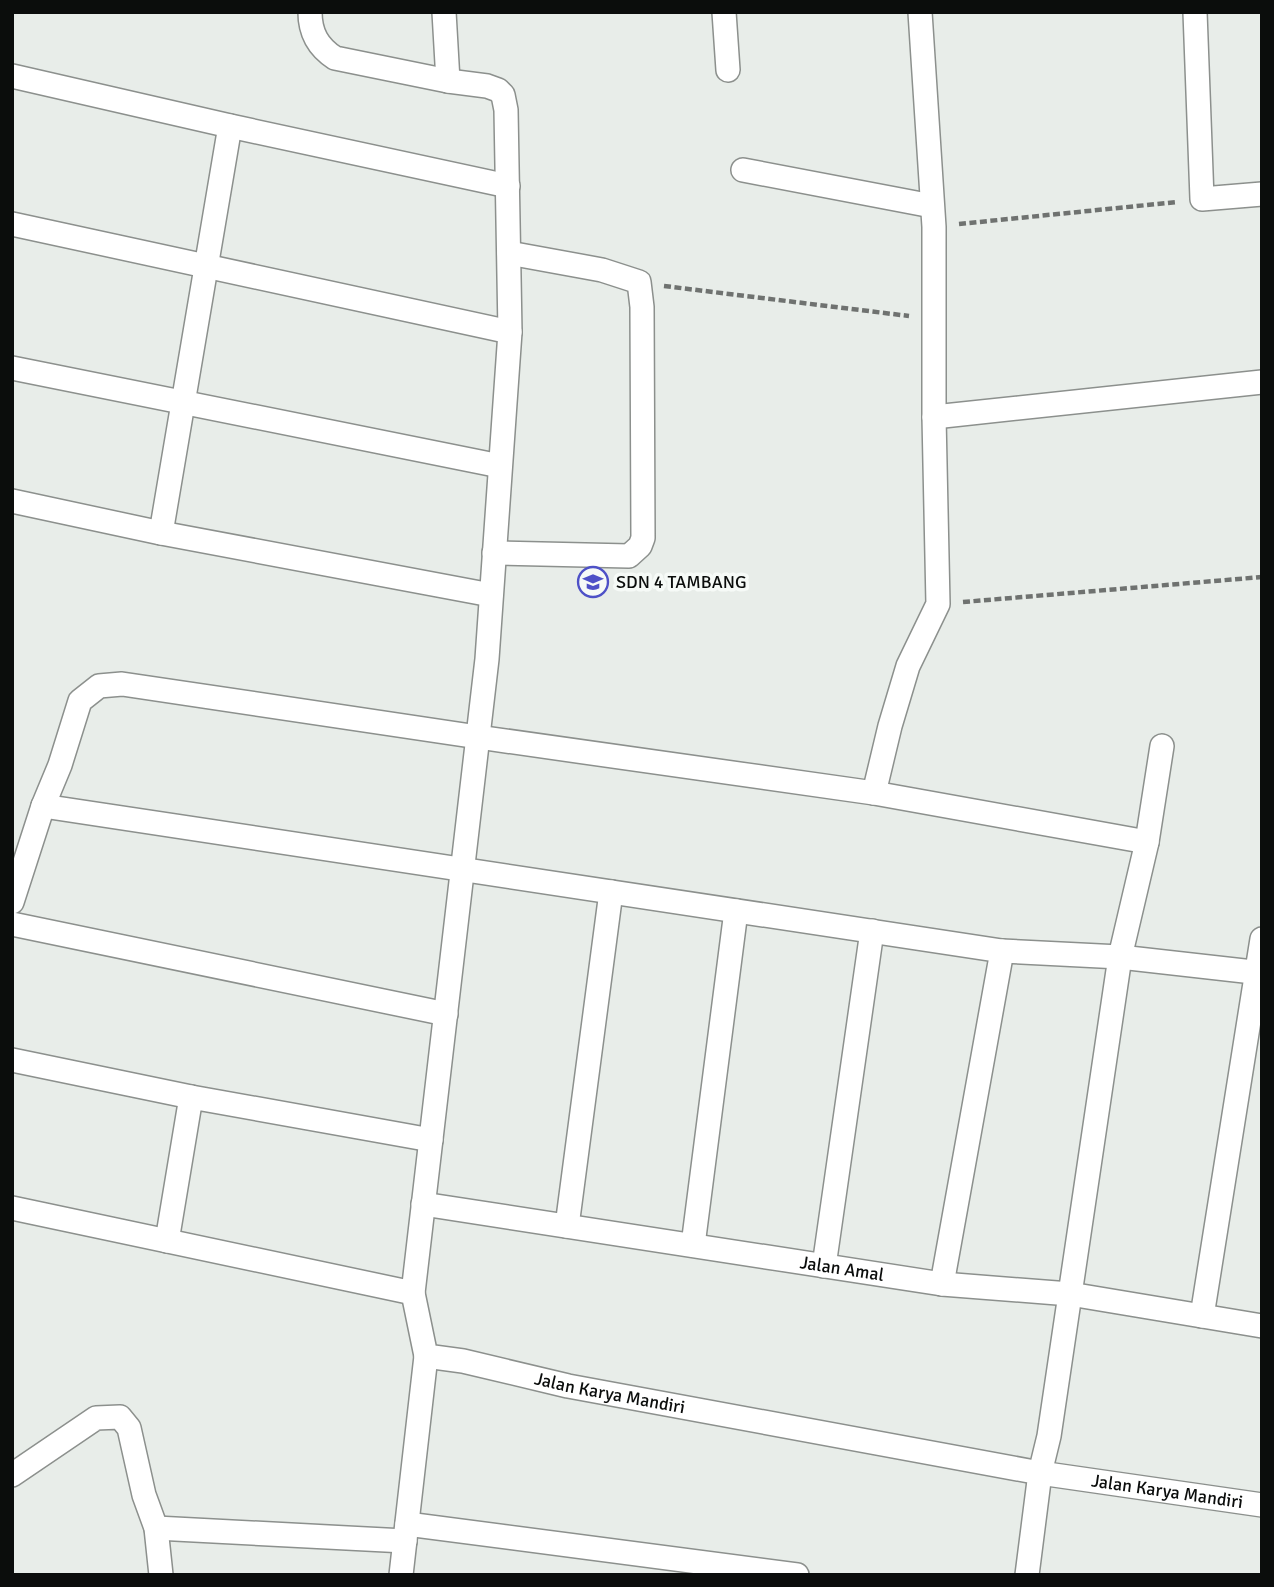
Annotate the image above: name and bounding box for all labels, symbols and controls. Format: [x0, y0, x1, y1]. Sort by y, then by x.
school or university icon: SDN 4 TAMBANG [576, 565, 610, 599]
place label: SDN 4 TAMBANG [616, 571, 747, 593]
street label: Jalan Amal [798, 1251, 886, 1286]
street label: Jalan Karya Mandiri [532, 1367, 687, 1418]
street label: Jalan Karya Mandiri [1090, 1470, 1245, 1513]

